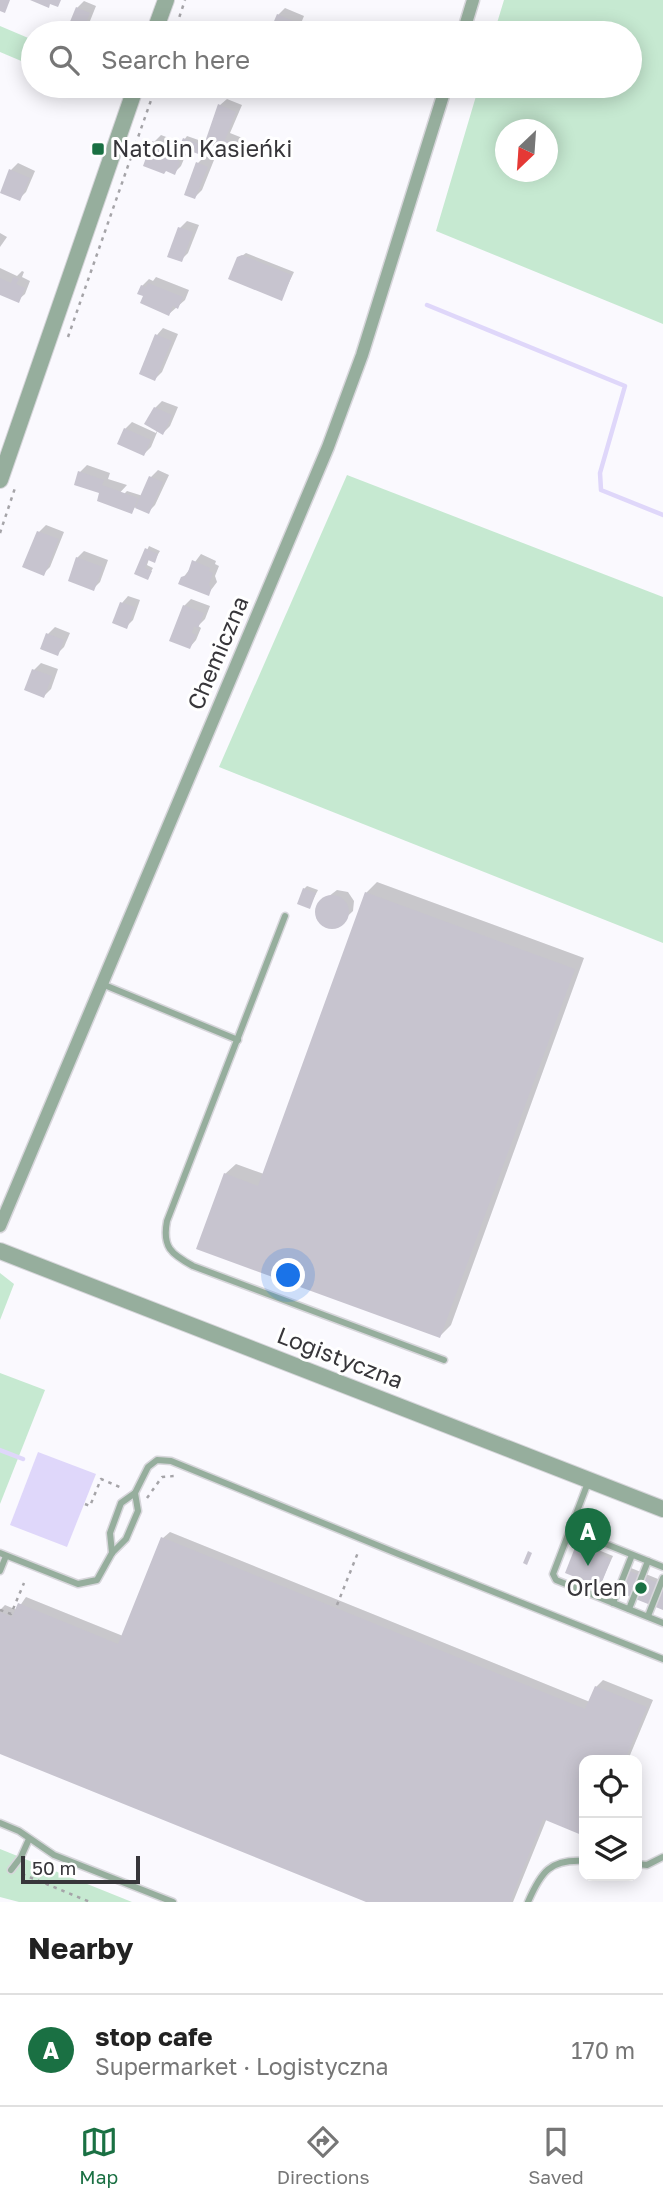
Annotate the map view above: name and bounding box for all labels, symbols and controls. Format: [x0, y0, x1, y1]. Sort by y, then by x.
search box [21, 21, 642, 98]
icon: search [45, 41, 83, 79]
text: Search here [101, 44, 250, 75]
north arrow [495, 119, 558, 182]
place label: Natolin Kasieńki [112, 134, 292, 162]
marker: Natolin Kasieńki [90, 141, 106, 157]
street label: Chemiczna [181, 591, 254, 714]
your location [271, 1258, 305, 1292]
street label: Logistyczna [273, 1320, 407, 1394]
pin: A [565, 1508, 611, 1566]
place label: Orlen [566, 1573, 627, 1601]
marker: Orlen [633, 1580, 649, 1596]
map controls [579, 1755, 642, 1881]
button: locate [579, 1755, 642, 1818]
button: layers [579, 1818, 642, 1881]
scale bar [21, 1853, 140, 1885]
text: 50 m [32, 1856, 76, 1879]
text: Nearby [28, 1930, 133, 1966]
text: stop cafe [95, 2021, 213, 2052]
text: A [43, 2036, 59, 2064]
text: 170 m [571, 2036, 635, 2064]
text: Supermarket · Logistyczna [95, 2052, 389, 2080]
tab: Map [79, 2123, 118, 2188]
tab: Directions [277, 2123, 370, 2188]
tab: Saved [528, 2123, 584, 2188]

